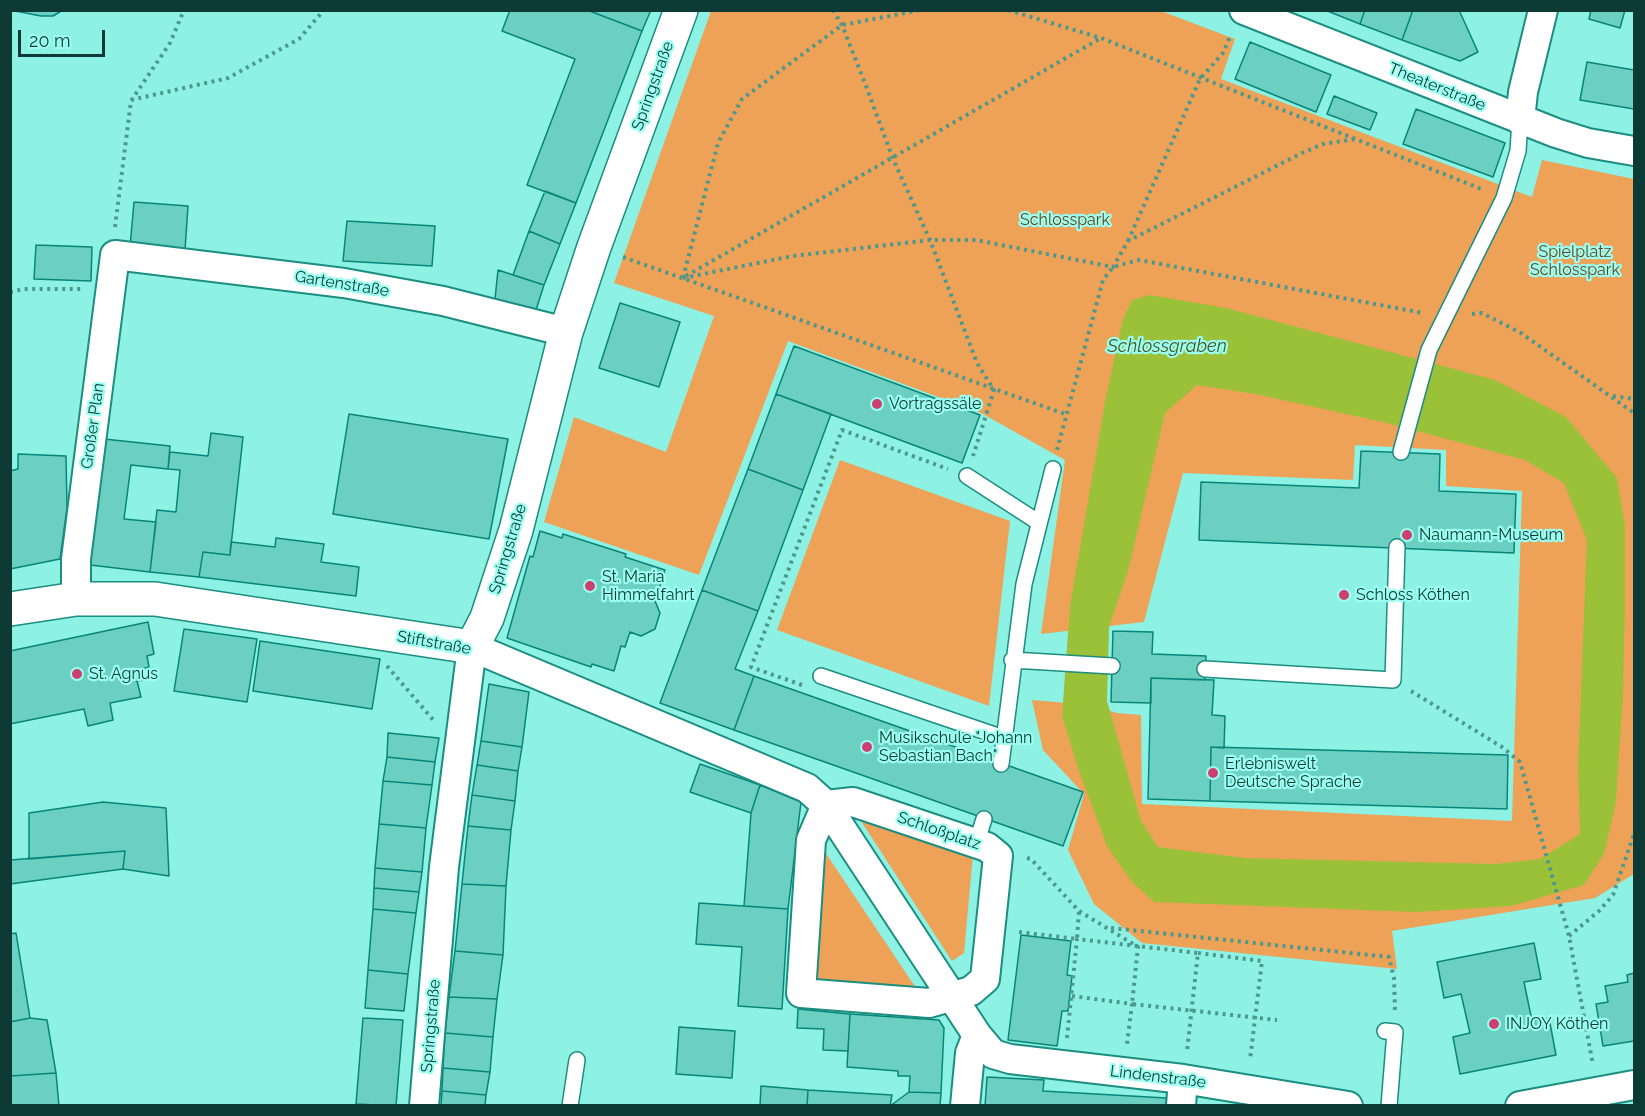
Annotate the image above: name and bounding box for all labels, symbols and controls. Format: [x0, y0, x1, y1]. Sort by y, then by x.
scale bar [21, 18, 108, 56]
text: 20 m [29, 30, 71, 51]
street label: Springstraße [628, 39, 678, 133]
street label: Theaterstraße [1386, 59, 1488, 115]
park label: Schlosspark [1020, 210, 1110, 230]
park label: Spielplatz Schlosspark [1530, 242, 1620, 280]
street label: Gartenstraße [293, 267, 391, 301]
water label: Schlossgraben [1107, 336, 1227, 358]
street label: Großer Plan [77, 382, 109, 470]
place label: Vortragssäle [889, 394, 981, 414]
marker: Vortragssäle [870, 397, 884, 411]
street label: Springstraße [485, 501, 531, 597]
place label: Naumann-Museum [1419, 525, 1563, 545]
marker: Naumann-Museum [1400, 528, 1414, 542]
place label: St. Maria Himmelfahrt [602, 567, 695, 605]
marker: St. Maria Himmelfahrt [583, 579, 597, 593]
place label: Schloss Köthen [1356, 585, 1470, 605]
marker: Schloss Köthen [1337, 588, 1351, 602]
street label: Stiftstraße [396, 627, 472, 659]
place label: St. Agnus [89, 664, 158, 684]
marker: St. Agnus [70, 667, 84, 681]
place label: Musikschule "Johann Sebastian Bach" [879, 728, 1032, 766]
marker: Musikschule "Johann Sebastian Bach" [860, 740, 874, 754]
place label: Erlebniswelt Deutsche Sprache [1225, 754, 1361, 792]
marker: Erlebniswelt Deutsche Sprache [1206, 766, 1220, 780]
street label: Schloßplatz [895, 808, 983, 854]
street label: Springstraße [417, 979, 445, 1073]
place label: INJOY Köthen [1506, 1014, 1608, 1034]
marker: INJOY Köthen [1487, 1017, 1501, 1031]
street label: Lindenstraße [1109, 1062, 1207, 1092]

